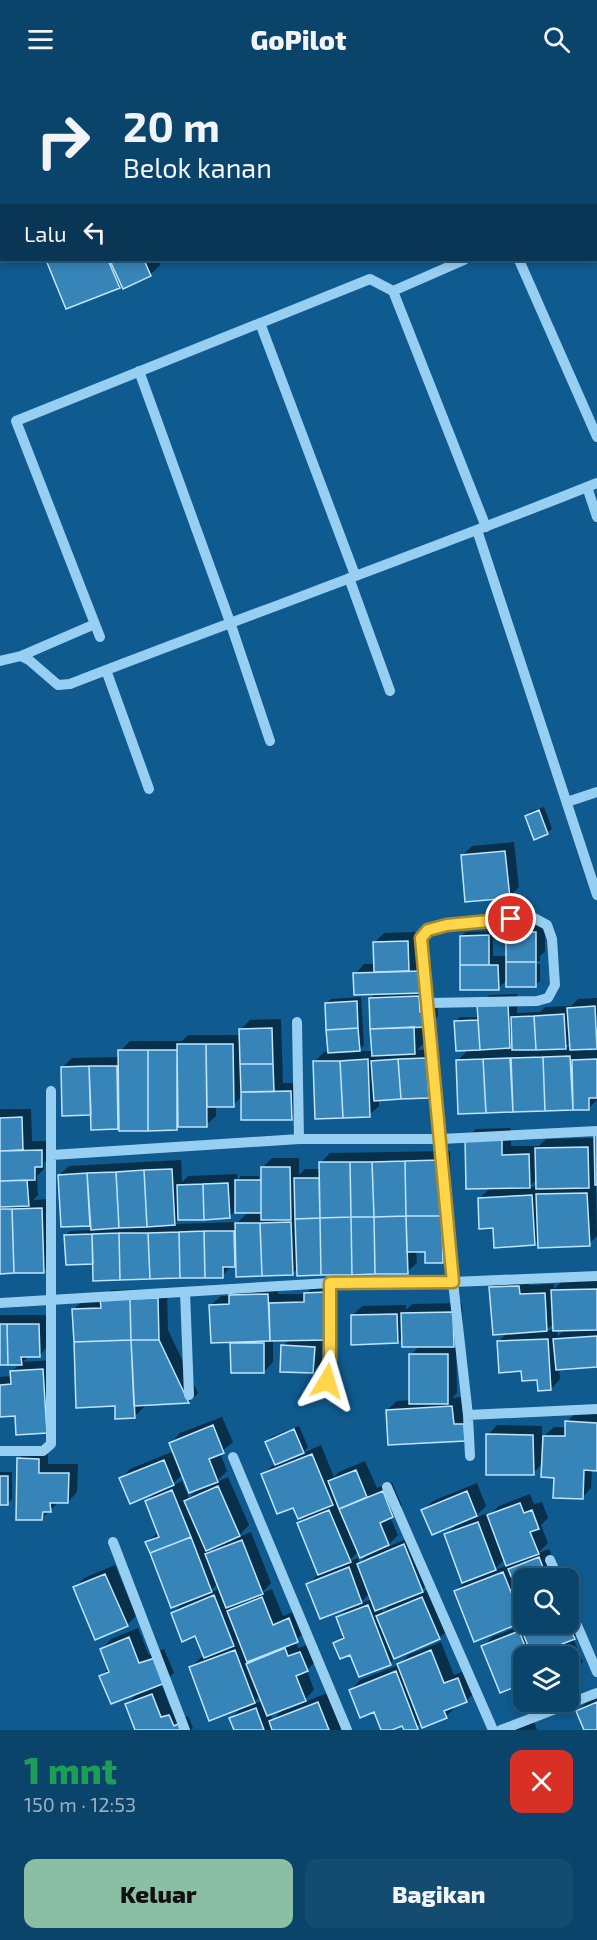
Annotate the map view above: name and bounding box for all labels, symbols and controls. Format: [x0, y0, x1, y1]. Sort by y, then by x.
icon: menu [24, 23, 57, 56]
text: GoPilot [251, 23, 346, 55]
icon: search [540, 23, 573, 56]
text: 20 m [123, 100, 220, 150]
icon: right [24, 102, 102, 180]
text: Belok kanan [123, 151, 272, 183]
icon: left [78, 216, 111, 249]
text: Lalu [24, 220, 66, 246]
pin [485, 893, 536, 944]
icon: arrive [494, 902, 527, 935]
position arrow [295, 1349, 359, 1413]
map controls [513, 1568, 579, 1712]
button: search [513, 1568, 579, 1634]
button: layers [513, 1646, 579, 1712]
text: 1 mnt [24, 1748, 117, 1791]
button: close [510, 1750, 573, 1813]
text: 150 m · 12:53 [24, 1792, 136, 1816]
button: Keluar [24, 1859, 293, 1928]
button: Bagikan [305, 1859, 573, 1928]

